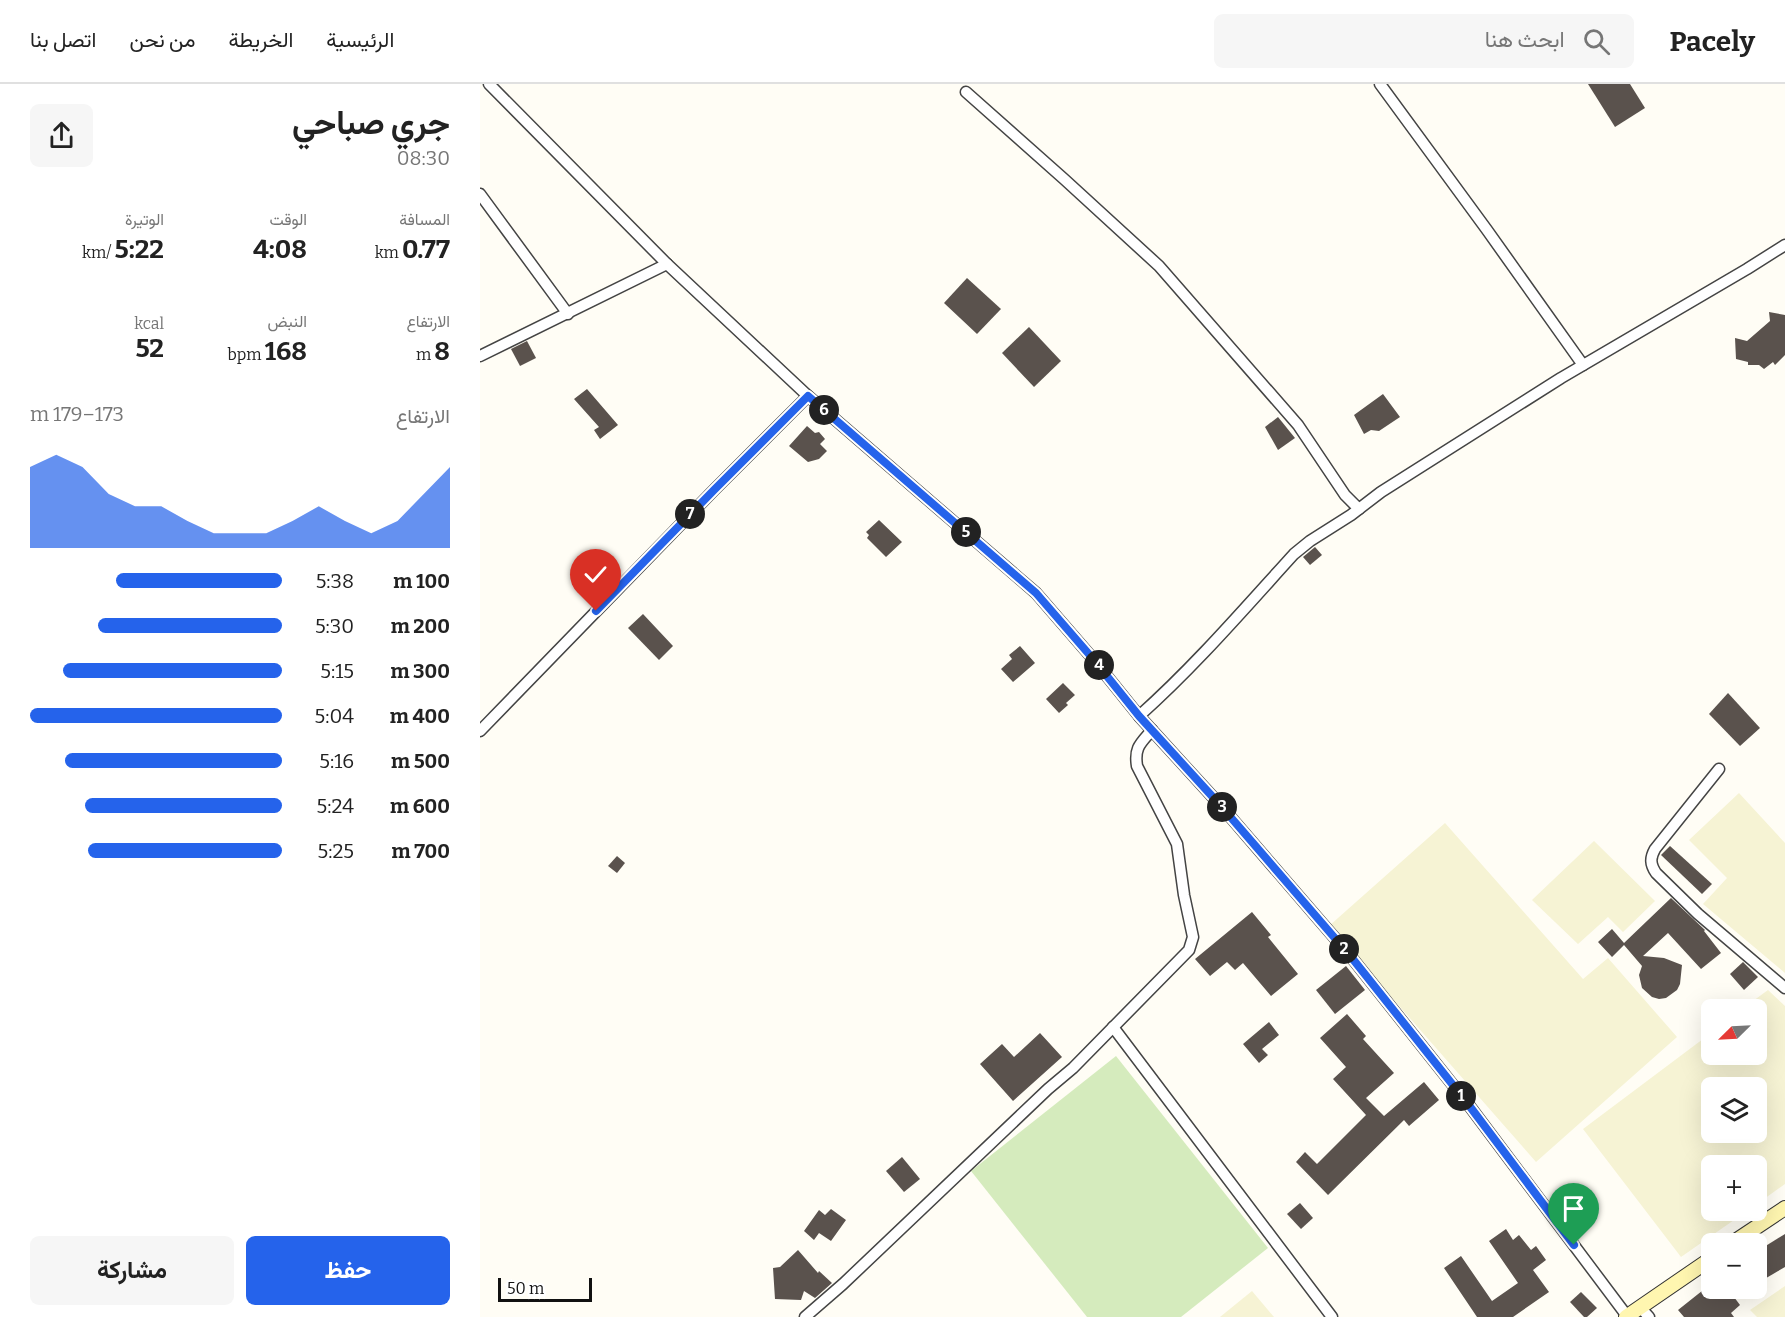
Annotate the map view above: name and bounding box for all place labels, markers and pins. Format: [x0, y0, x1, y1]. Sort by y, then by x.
pin: 6 [809, 395, 839, 425]
pin: 7 [675, 499, 705, 529]
pin: 5 [951, 517, 981, 547]
pin [570, 549, 621, 611]
pin: 4 [1084, 650, 1114, 680]
pin: 3 [1207, 792, 1237, 822]
pin: 2 [1329, 934, 1359, 964]
pin: 1 [1446, 1081, 1476, 1111]
pin [1548, 1183, 1599, 1245]

